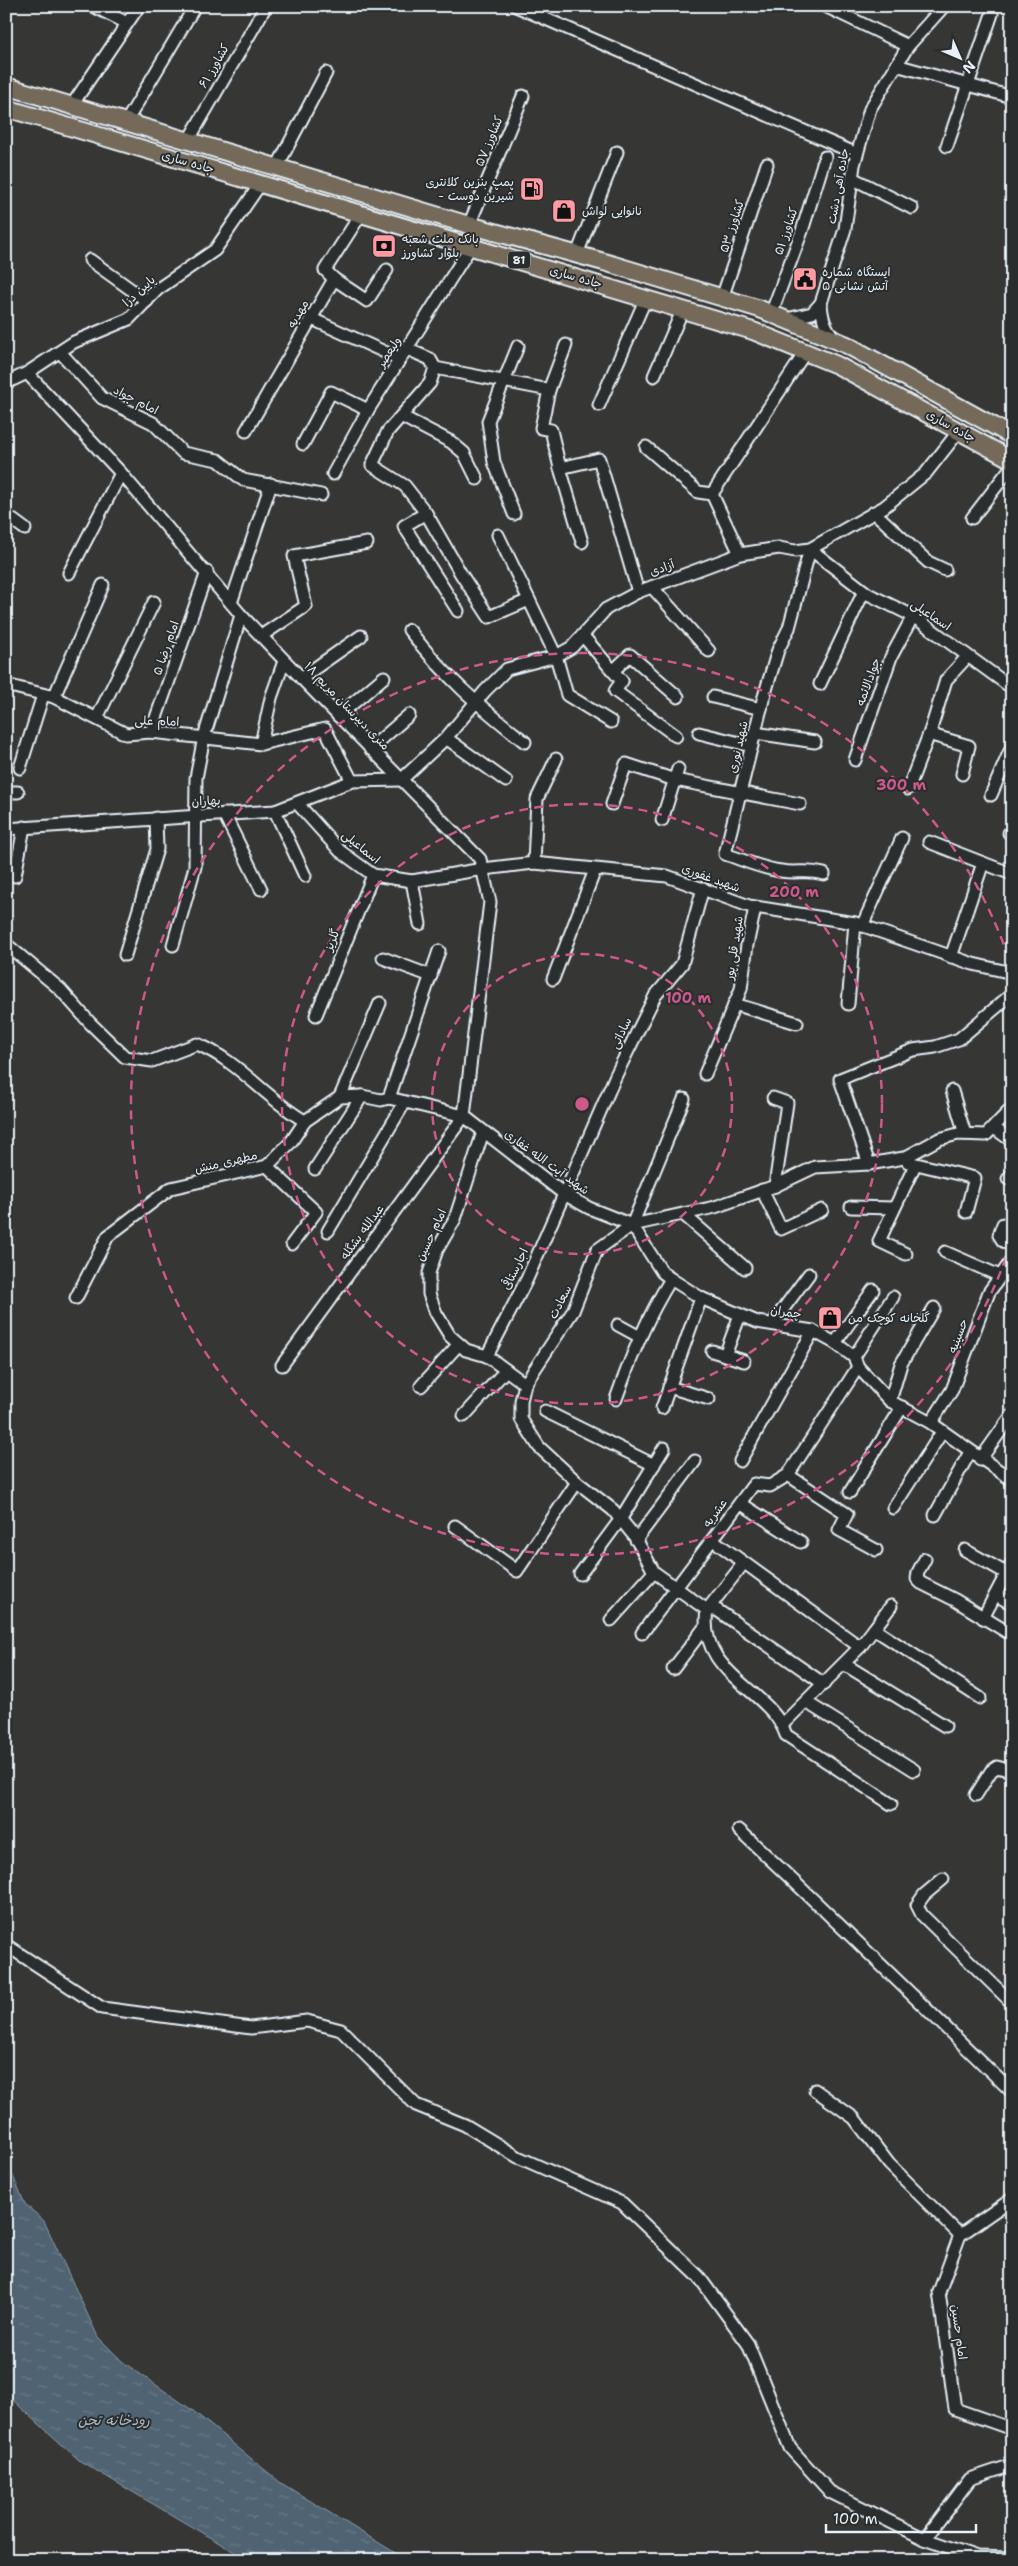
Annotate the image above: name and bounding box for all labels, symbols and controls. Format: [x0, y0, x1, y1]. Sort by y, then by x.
north arrow [936, 32, 986, 82]
street label: کشاورز ۶۱ [195, 41, 233, 91]
text: N [959, 57, 979, 77]
street label: کشاورز ۵۷ [471, 113, 507, 169]
street label: جاده ساری [160, 147, 216, 177]
street label: جاده آهی دشت [823, 147, 853, 225]
place label: پمپ بنزین کلانتری - شیرین دوست [425, 174, 514, 204]
fuel station icon: پمپ بنزین کلانتری - شیرین دوست [519, 176, 545, 202]
street label: کشاورز ۵۳ [716, 197, 748, 255]
shop icon: نانوایی لواش [551, 198, 577, 224]
place label: نانوایی لواش [582, 203, 642, 219]
street label: کشاورز ۵۱ [770, 205, 802, 257]
place label: بانک ملت شعبه بلوار کشاورز [401, 231, 479, 261]
bank icon: بانک ملت شعبه بلوار کشاورز [371, 233, 397, 259]
road number: 81 [508, 252, 530, 268]
street label: جاده ساری [548, 262, 604, 292]
place label: ایستگاه شماره ۵ آتش نشانی [822, 264, 891, 294]
public building icon: ایستگاه شماره ۵ آتش نشانی [792, 266, 818, 292]
street label: پایین دزا [119, 272, 159, 310]
street label: مهدیه [284, 297, 312, 331]
street label: ولیعصر [373, 333, 405, 371]
street label: امام جواد [110, 382, 161, 419]
street label: جاده ساری [924, 406, 978, 446]
street label: آزادی [647, 556, 678, 580]
street label: اسماعیلی [908, 596, 954, 634]
street label: امام رضا ۵ [149, 619, 184, 678]
street label: جوادالائمه [852, 656, 884, 708]
street label: ۱۸ متری دبیرستان مریم [300, 658, 393, 754]
street label: امام علی [134, 712, 180, 731]
street label: شهید نوری [724, 719, 752, 775]
text: 300 m [876, 775, 926, 795]
street label: بهاران [191, 792, 221, 810]
street label: اسماعیلی [338, 827, 384, 867]
street label: شهید غفوری [680, 860, 742, 896]
text: 200 m [769, 882, 819, 902]
street label: شهید قلی پور [721, 915, 747, 982]
street label: گلریز [320, 927, 344, 954]
text: 100 m [665, 988, 711, 1008]
street label: ساداتی [607, 1015, 635, 1051]
centre of rings [573, 1095, 591, 1113]
street label: شهید آیت الله غفاری [501, 1126, 593, 1198]
street label: مطهری منش [193, 1147, 259, 1177]
street label: عبدالله بشگله [337, 1201, 387, 1263]
street label: امام حسین [412, 1206, 451, 1264]
street label: اجارستاقی [498, 1245, 532, 1293]
street label: سعادت [545, 1282, 575, 1322]
street label: چمران [769, 1302, 803, 1322]
shop icon: گلخانه کوچک من [817, 1305, 843, 1331]
place label: گلخانه کوچک من [848, 1310, 930, 1326]
street label: حسینیه [944, 1317, 972, 1355]
street label: عشریه [699, 1495, 731, 1531]
street label: امام حسین [946, 2303, 971, 2361]
water label: رودخانه تجن [78, 2411, 151, 2429]
scale bar [826, 2501, 976, 2533]
text: 100 m [833, 2509, 878, 2529]

